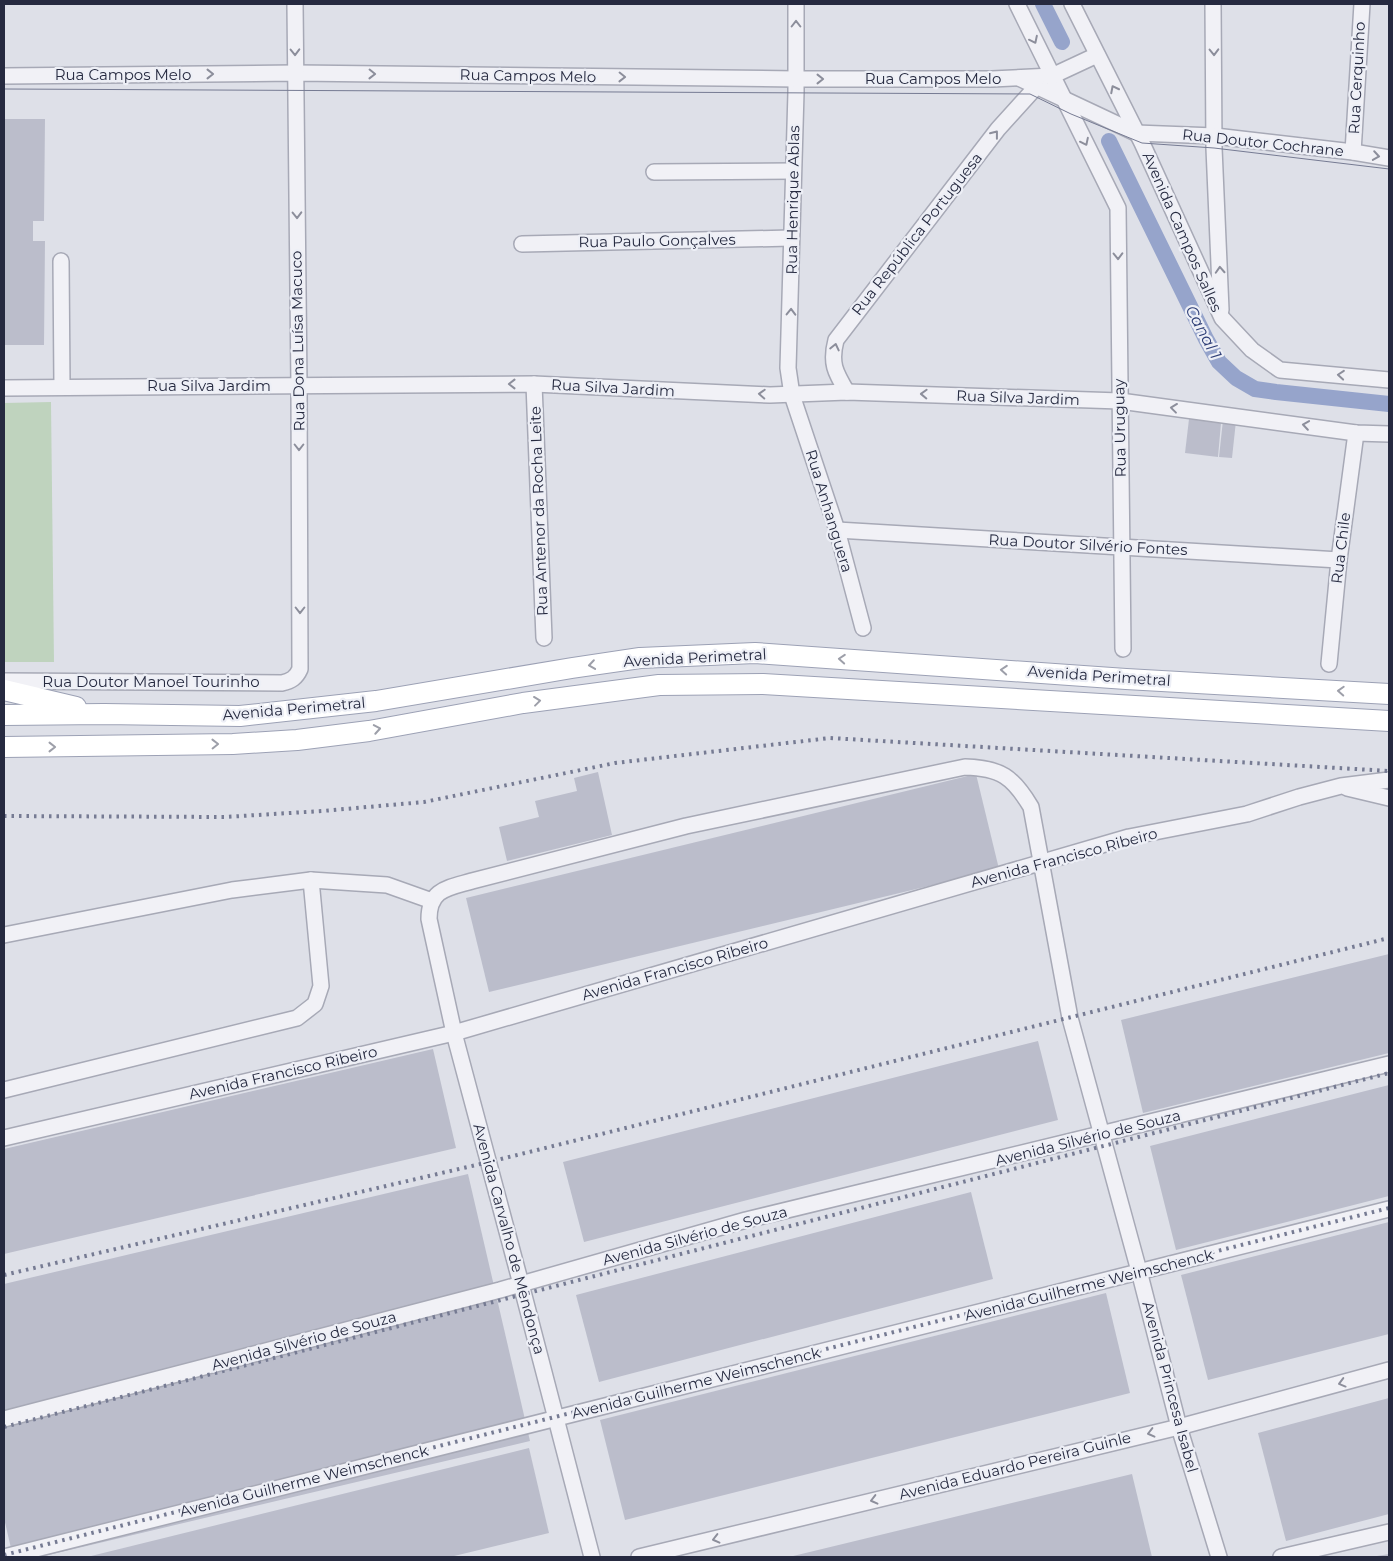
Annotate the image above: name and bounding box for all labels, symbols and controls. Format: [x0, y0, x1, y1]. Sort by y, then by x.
one-way arrow [791, 20, 801, 28]
street label: Rua Cerquinho [1344, 21, 1369, 135]
one-way arrow [1028, 34, 1038, 43]
one-way arrow [290, 49, 300, 57]
one-way arrow [1209, 49, 1219, 57]
street label: Rua Campos Melo [55, 65, 191, 84]
street label: Rua Campos Melo [460, 65, 596, 86]
one-way arrow [206, 69, 214, 79]
one-way arrow [369, 69, 377, 79]
street label: Rua Campos Melo [865, 69, 1001, 88]
one-way arrow [619, 72, 627, 82]
one-way arrow [816, 74, 824, 84]
one-way arrow [1110, 85, 1120, 94]
street label: Rua Henrique Ablas [782, 125, 803, 275]
street label: Rua Doutor Cochrane [1181, 125, 1345, 160]
one-way arrow [989, 131, 997, 140]
one-way arrow [1079, 137, 1089, 146]
street label: Rua República Portuguesa [847, 149, 986, 319]
street label: Avenida Campos Salles [1139, 149, 1226, 315]
one-way arrow [1372, 150, 1380, 160]
one-way arrow [292, 212, 302, 219]
street label: Rua Paulo Gonçalves [578, 230, 736, 251]
street label: Rua Dona Luísa Macuco [286, 250, 309, 432]
one-way arrow [1113, 253, 1123, 261]
one-way arrow [1214, 265, 1225, 273]
water label: Canal 1 [1182, 302, 1226, 362]
one-way arrow [786, 307, 796, 315]
one-way arrow [829, 343, 840, 352]
one-way arrow [1336, 370, 1344, 381]
street label: Rua Silva Jardim [551, 375, 675, 400]
street label: Rua Silva Jardim [147, 376, 271, 395]
street label: Rua Uruguay [1109, 378, 1130, 478]
one-way arrow [508, 379, 516, 389]
street label: Rua Silva Jardim [956, 386, 1080, 409]
one-way arrow [758, 389, 766, 400]
one-way arrow [920, 389, 928, 400]
one-way arrow [1169, 403, 1177, 414]
street label: Rua Antenor da Rocha Leite [525, 406, 552, 616]
one-way arrow [1302, 421, 1310, 431]
one-way arrow [294, 444, 304, 452]
street label: Rua Anhanguera [802, 447, 857, 575]
street label: Rua Chile [1327, 511, 1354, 585]
street label: Rua Doutor Silvério Fontes [988, 530, 1188, 559]
one-way arrow [295, 606, 305, 614]
street label: Avenida Perimetral [623, 644, 767, 671]
one-way arrow [837, 653, 845, 664]
one-way arrow [588, 659, 596, 670]
street label: Avenida Perimetral [1027, 661, 1171, 690]
one-way arrow [999, 664, 1007, 675]
street label: Rua Doutor Manoel Tourinho [42, 672, 260, 691]
one-way arrow [1336, 686, 1344, 697]
street label: Avenida Perimetral [222, 693, 366, 724]
one-way arrow [533, 696, 541, 707]
one-way arrow [372, 725, 381, 735]
one-way arrow [212, 739, 219, 749]
one-way arrow [49, 742, 57, 752]
street label: Avenida Francisco Ribeiro [968, 823, 1159, 892]
street label: Avenida Francisco Ribeiro [580, 933, 770, 1004]
street label: Avenida Francisco Ribeiro [187, 1042, 379, 1103]
street label: Avenida Silvério de Souza [993, 1105, 1183, 1170]
street label: Avenida Carvalho de Mendonça [470, 1121, 549, 1356]
street label: Avenida Silvério de Souza [600, 1202, 789, 1269]
street label: Avenida Guilherme Weimschenck [963, 1244, 1215, 1325]
street label: Avenida Princesa Isabel [1138, 1299, 1202, 1475]
street label: Avenida Silvério de Souza [209, 1307, 398, 1374]
street label: Avenida Guilherme Weimschenck [570, 1342, 822, 1423]
one-way arrow [1338, 1377, 1347, 1388]
street label: Avenida Eduardo Pereira Guinle [897, 1427, 1133, 1504]
one-way arrow [1148, 1428, 1156, 1438]
street label: Avenida Guilherme Weimschenck [178, 1440, 430, 1521]
one-way arrow [871, 1495, 879, 1505]
one-way arrow [712, 1533, 721, 1544]

